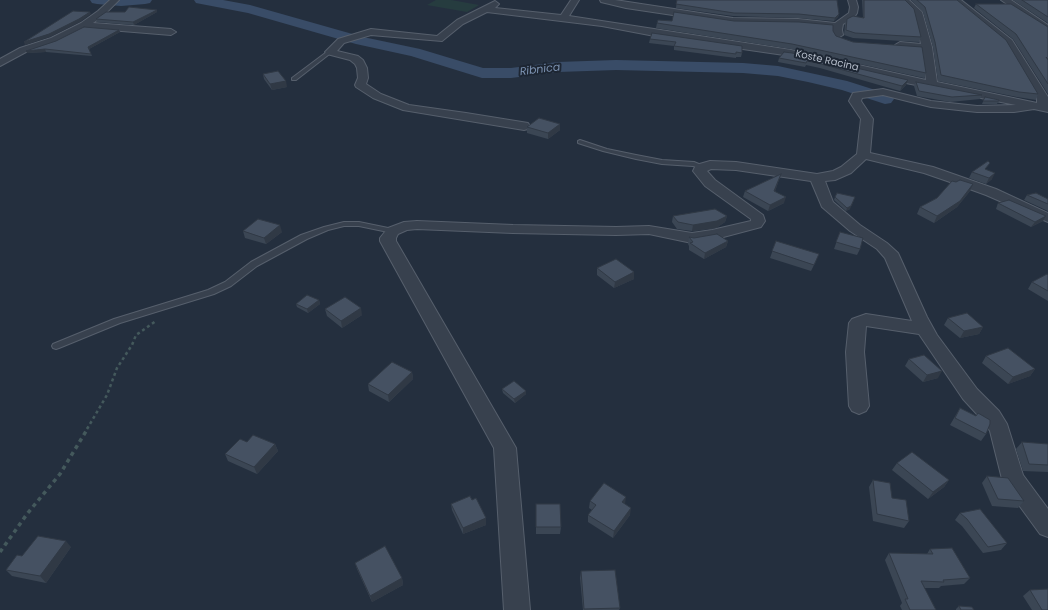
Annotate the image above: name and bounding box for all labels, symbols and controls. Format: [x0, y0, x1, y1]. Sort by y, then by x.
street label: Koste Racina [794, 48, 860, 74]
water label: Ribnica [519, 61, 561, 79]

